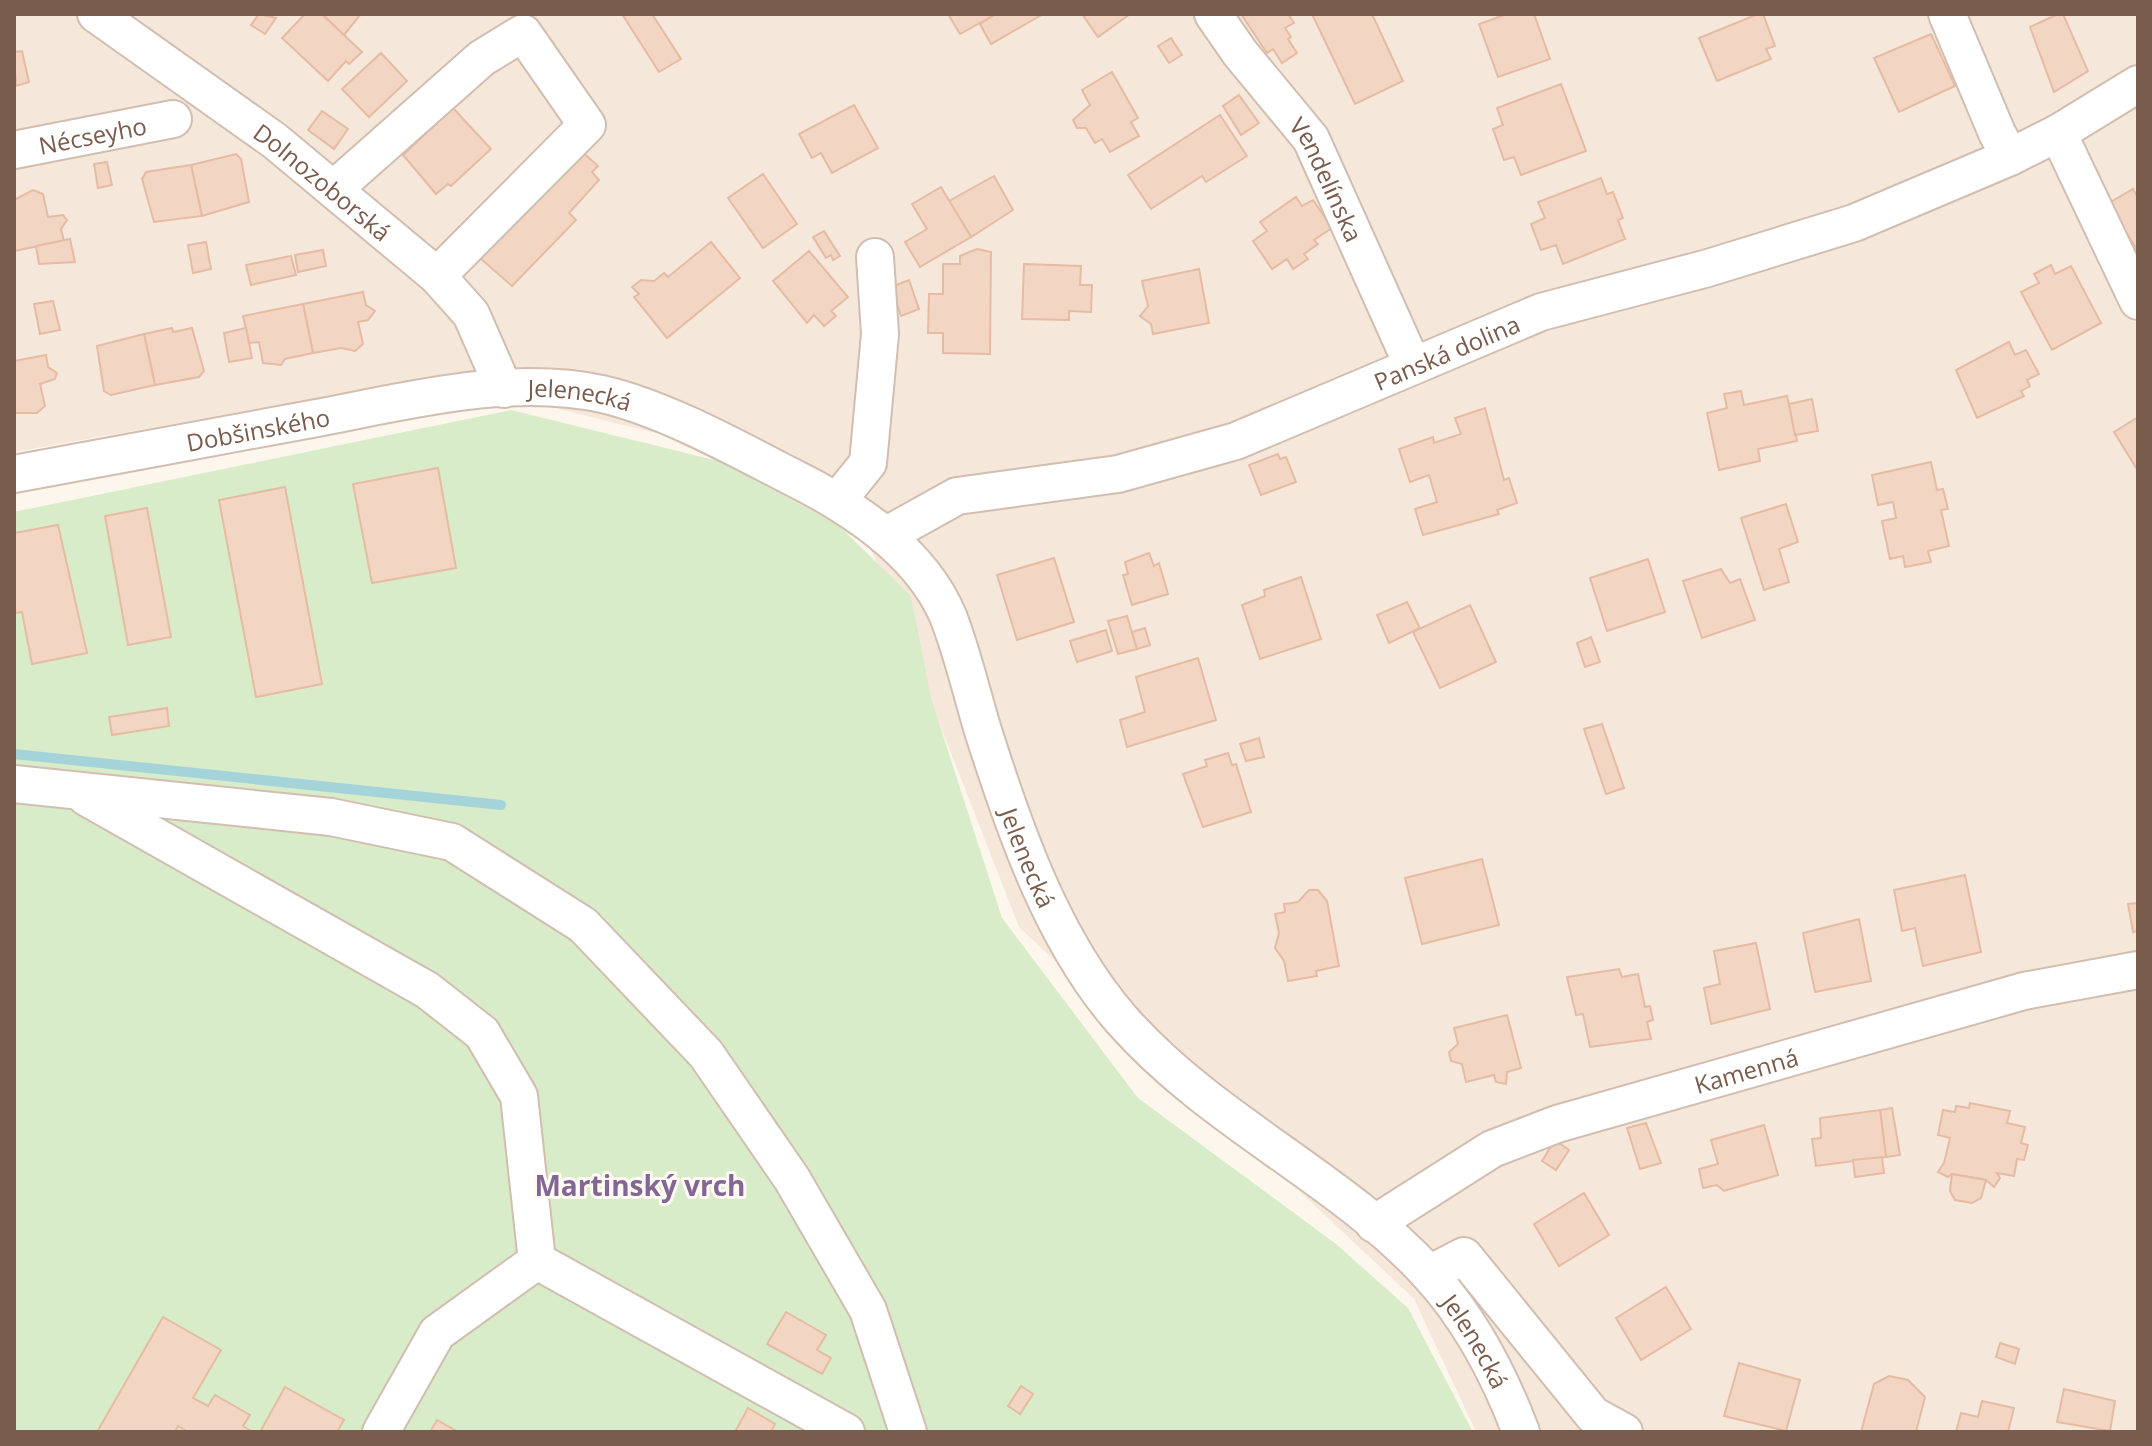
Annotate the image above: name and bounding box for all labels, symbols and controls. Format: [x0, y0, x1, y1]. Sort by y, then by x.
street label: Nécseyho [36, 108, 149, 161]
street label: Vendelínska [1283, 110, 1371, 247]
street label: Dolnozoborská [247, 115, 399, 248]
street label: Panská dolina [1369, 306, 1525, 397]
street label: Jelenecká [526, 370, 636, 418]
street label: Dobšinského [183, 399, 332, 458]
street label: Jelenecká [993, 801, 1064, 913]
street label: Kamenná [1690, 1040, 1802, 1101]
district label: Martinský vrch [534, 1166, 746, 1204]
street label: Jelenecká [1434, 1285, 1517, 1394]

